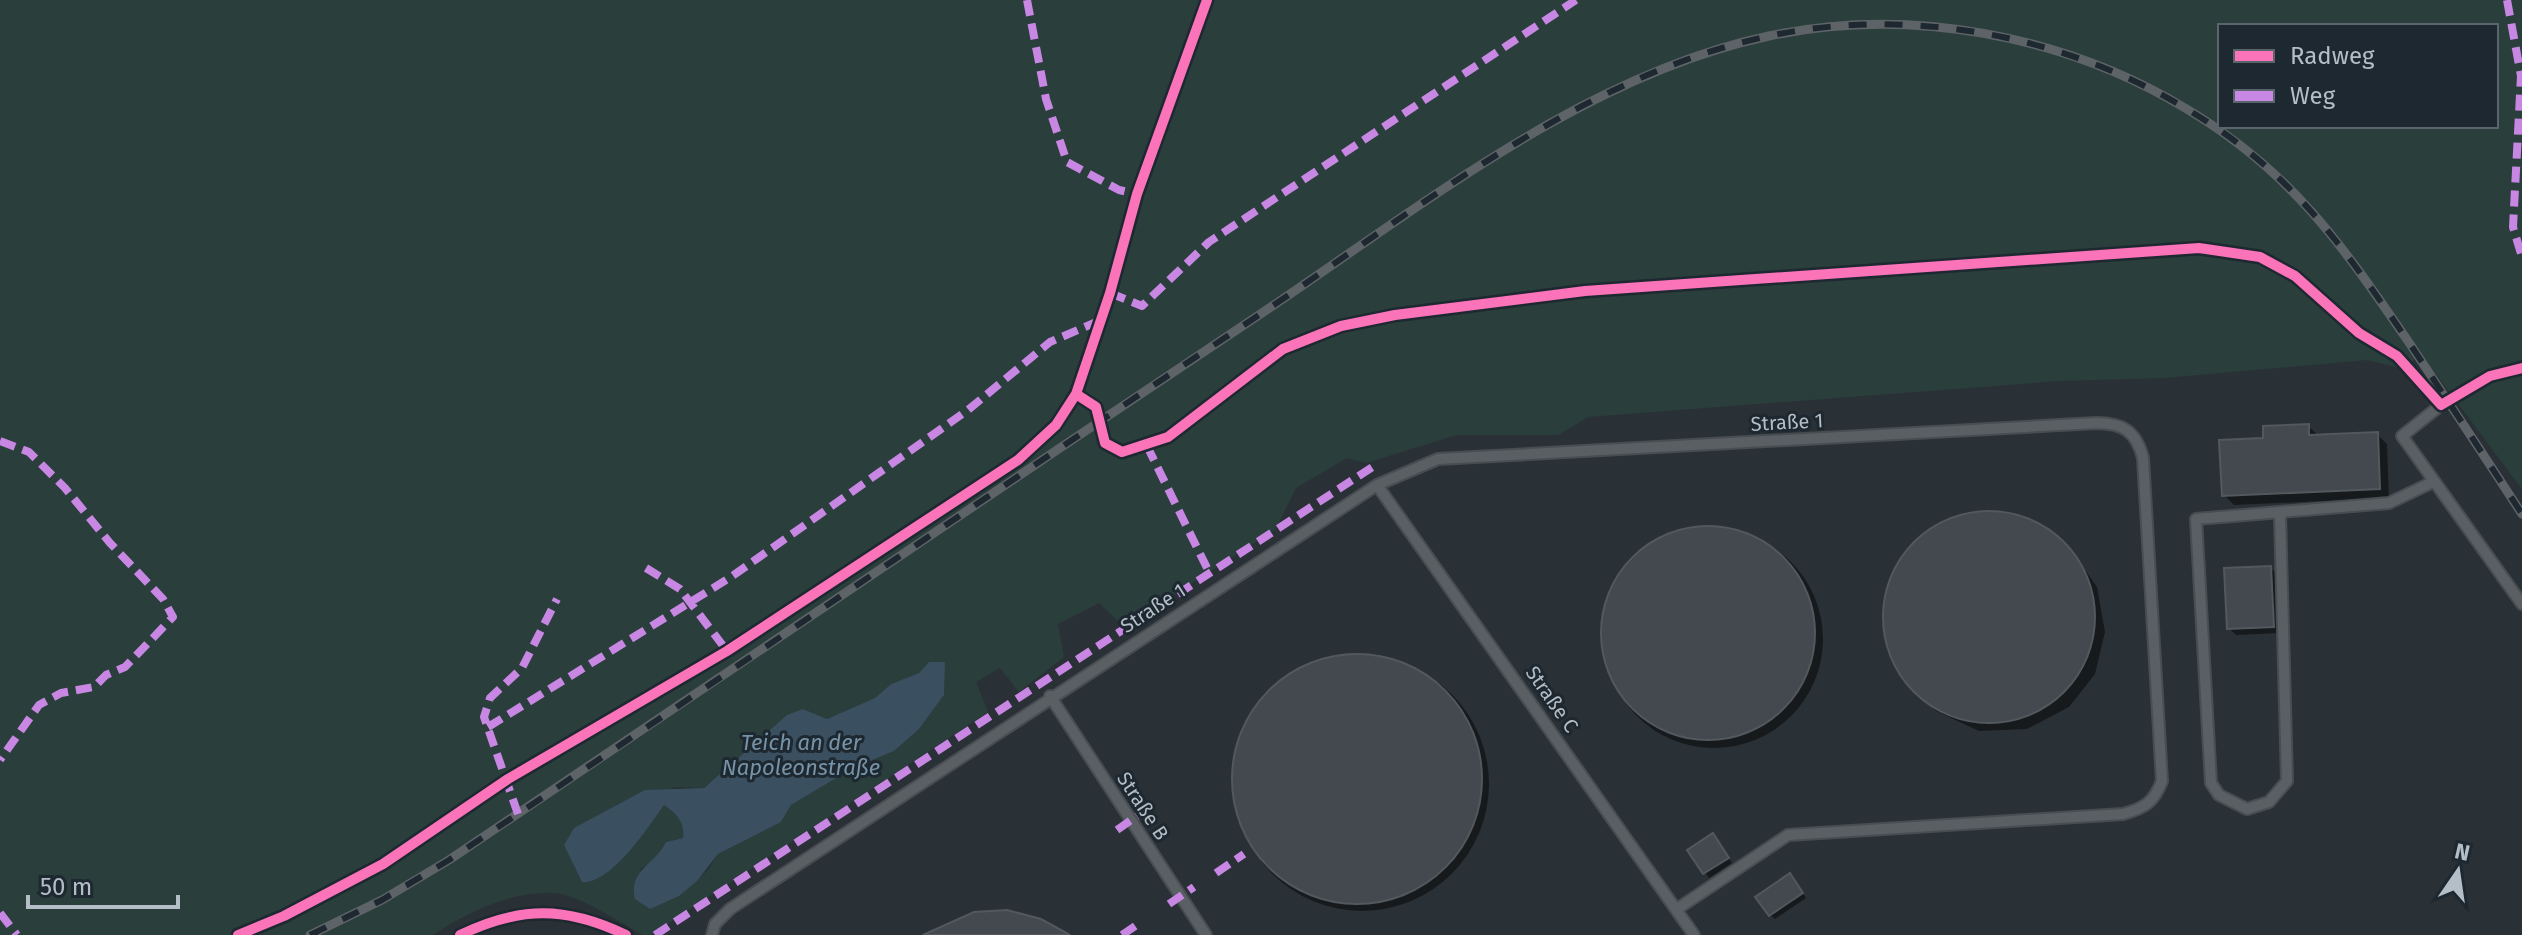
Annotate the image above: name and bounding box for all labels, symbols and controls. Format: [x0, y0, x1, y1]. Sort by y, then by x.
legend [2218, 24, 2498, 128]
text: Radweg [2290, 42, 2375, 70]
text: Weg [2290, 82, 2336, 110]
street label: Straße 1 [1750, 408, 1824, 436]
street label: Straße 1 [1116, 578, 1190, 638]
street label: Straße C [1521, 661, 1583, 737]
water label: Teich an der Napoleonstraße [722, 729, 880, 781]
street label: Straße B [1112, 767, 1174, 845]
north arrow [2418, 831, 2498, 911]
text: N [2452, 837, 2473, 867]
scale bar [28, 859, 178, 909]
text: 50 m [40, 873, 92, 901]

